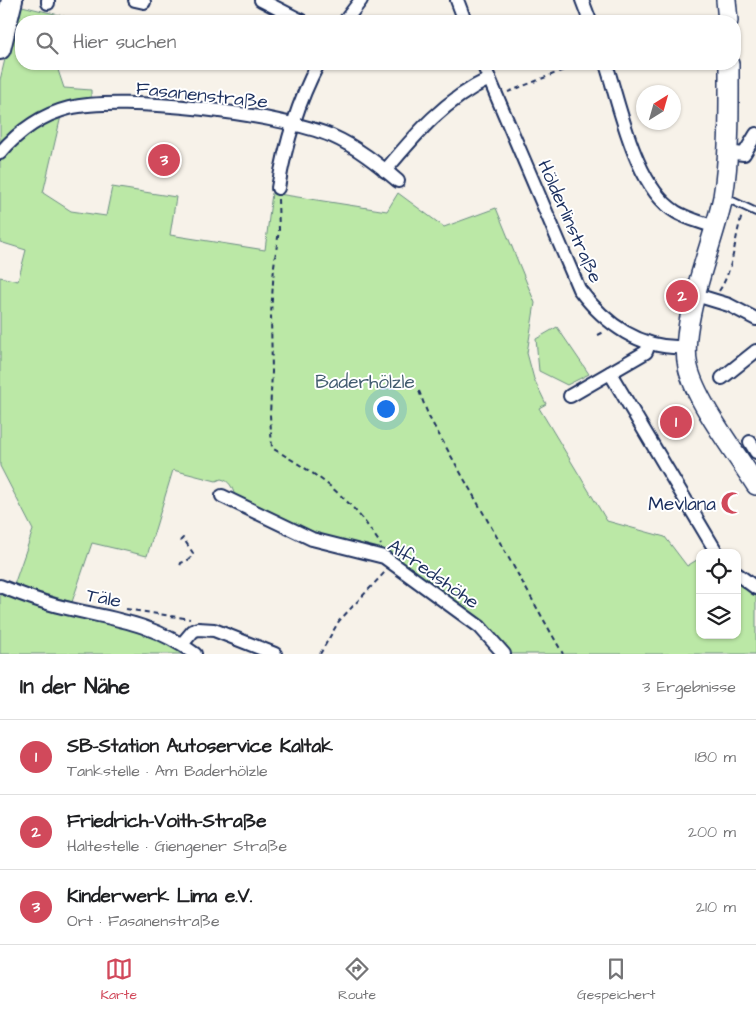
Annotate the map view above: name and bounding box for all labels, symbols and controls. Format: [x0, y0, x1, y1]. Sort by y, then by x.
search box [15, 15, 741, 70]
icon: search [33, 29, 61, 57]
text: Hier suchen [73, 29, 176, 56]
street label: Fasanenstraße [135, 75, 269, 116]
north arrow [636, 85, 681, 130]
pin: 3 [148, 141, 180, 179]
street label: Hölderlinstraße [530, 156, 609, 287]
pin: 2 [666, 277, 698, 315]
park label: Baderhölzle [315, 369, 415, 396]
your location [373, 396, 399, 422]
pin: 1 [660, 403, 692, 441]
mosque icon: Mevlana [719, 490, 745, 516]
place label: Mevlana [648, 491, 716, 518]
street label: Alfredshöhe [382, 533, 484, 616]
map controls [696, 549, 741, 639]
button: locate [696, 549, 741, 594]
street label: Täle [84, 582, 123, 615]
button: layers [696, 594, 741, 639]
text: In der Nähe [20, 672, 130, 701]
text: 3 Ergebnisse [642, 676, 736, 698]
text: SB-Station Autoservice Kaltak [67, 733, 333, 760]
text: 1 [35, 746, 37, 768]
text: 180 m [695, 746, 736, 768]
text: Tankstelle · Am Baderhölzle [67, 760, 268, 782]
text: Friedrich-Voith-Straße [67, 808, 267, 835]
text: 2 [31, 821, 41, 843]
text: 200 m [688, 821, 736, 843]
text: Haltestelle · Giengener Straße [67, 835, 287, 857]
text: Kinderwerk Lima e.V. [67, 883, 252, 910]
text: 3 [32, 896, 40, 918]
text: 210 m [696, 896, 736, 918]
text: Ort · Fasanenstraße [67, 910, 220, 932]
tab: Karte [100, 955, 137, 1005]
tab: Route [338, 955, 376, 1005]
tab: Gespeichert [577, 955, 656, 1005]

